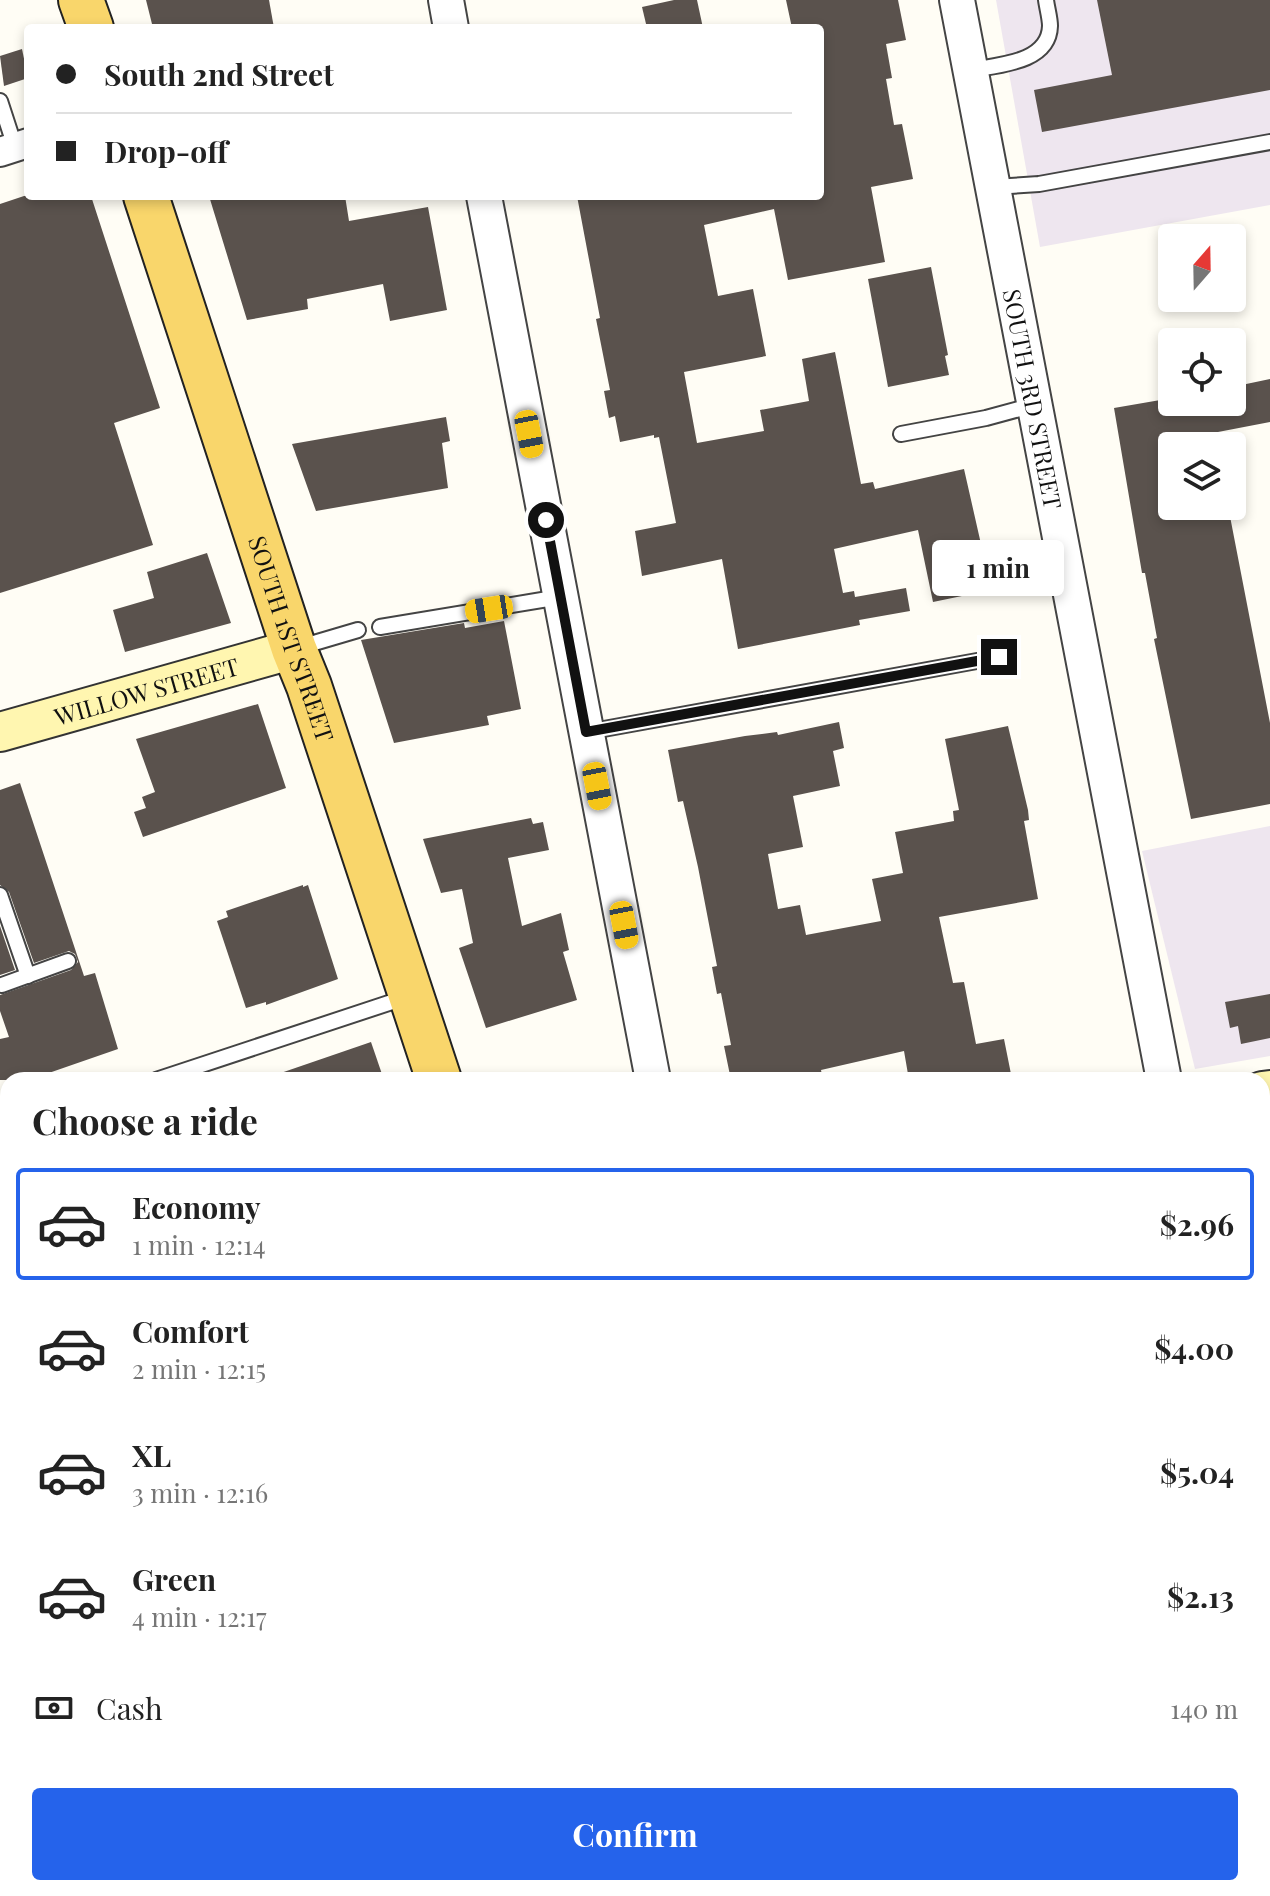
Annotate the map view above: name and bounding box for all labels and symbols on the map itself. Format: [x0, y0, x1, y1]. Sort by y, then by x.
north arrow [1158, 224, 1246, 312]
street label: SOUTH 3RD STREET [997, 286, 1070, 512]
car [513, 408, 545, 460]
route start [528, 502, 564, 538]
street label: SOUTH 1ST STREET [242, 531, 342, 746]
callout: 1 min [933, 541, 1065, 597]
car [463, 593, 515, 625]
route end [981, 639, 1017, 675]
street label: WILLOW STREET [49, 649, 242, 732]
car [581, 760, 613, 812]
car [608, 899, 640, 951]

